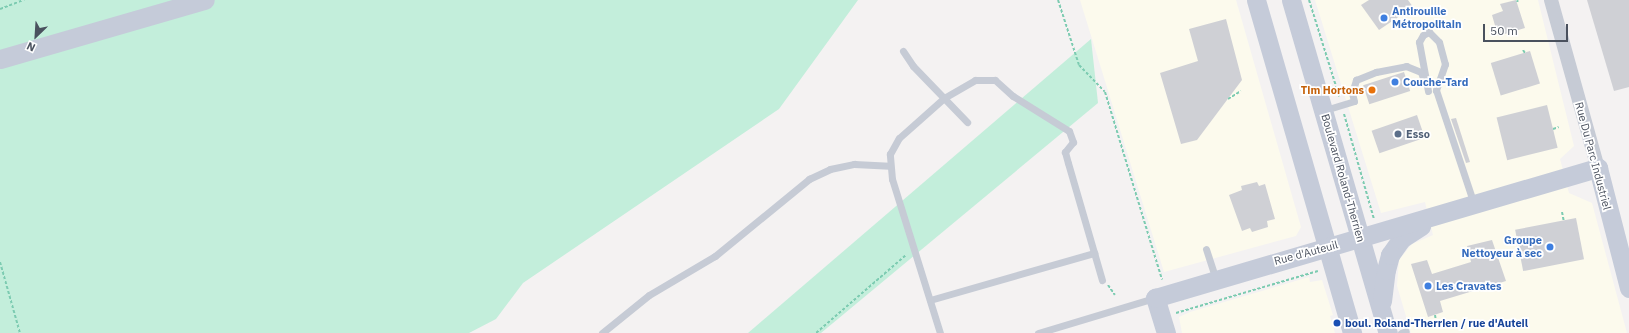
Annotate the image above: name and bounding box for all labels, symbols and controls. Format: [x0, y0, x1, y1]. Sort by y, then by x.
place label: Antirouille Métropolitain [1392, 5, 1462, 31]
marker: Antirouille Métropolitain [1379, 13, 1389, 23]
north arrow [16, 16, 56, 56]
scale bar [1485, 16, 1570, 42]
text: 50 m [1490, 23, 1518, 38]
text: N [24, 39, 37, 55]
place label: Couche-Tard [1403, 75, 1468, 89]
marker: Couche-Tard [1390, 77, 1400, 87]
place label: Tim Hortons [1301, 83, 1364, 97]
marker: Tim Hortons [1367, 85, 1377, 95]
street label: Rue Du Parc Industriel [1572, 101, 1614, 211]
street label: Boulevard Roland-Therrien [1318, 112, 1368, 244]
place label: Esso [1406, 127, 1430, 141]
marker: Esso [1393, 129, 1403, 139]
place label: Groupe Nettoyeur à sec [1462, 234, 1542, 260]
street label: Rue d'Auteuil [1273, 238, 1339, 268]
marker: Groupe Nettoyeur à sec [1545, 242, 1555, 252]
place label: Les Cravates [1436, 279, 1502, 293]
marker: Les Cravates [1423, 281, 1433, 291]
place label: boul. Roland-Therrien / rue d'Auteil [1345, 316, 1528, 330]
marker: boul. Roland-Therrien / rue d'Auteil [1332, 318, 1342, 328]

